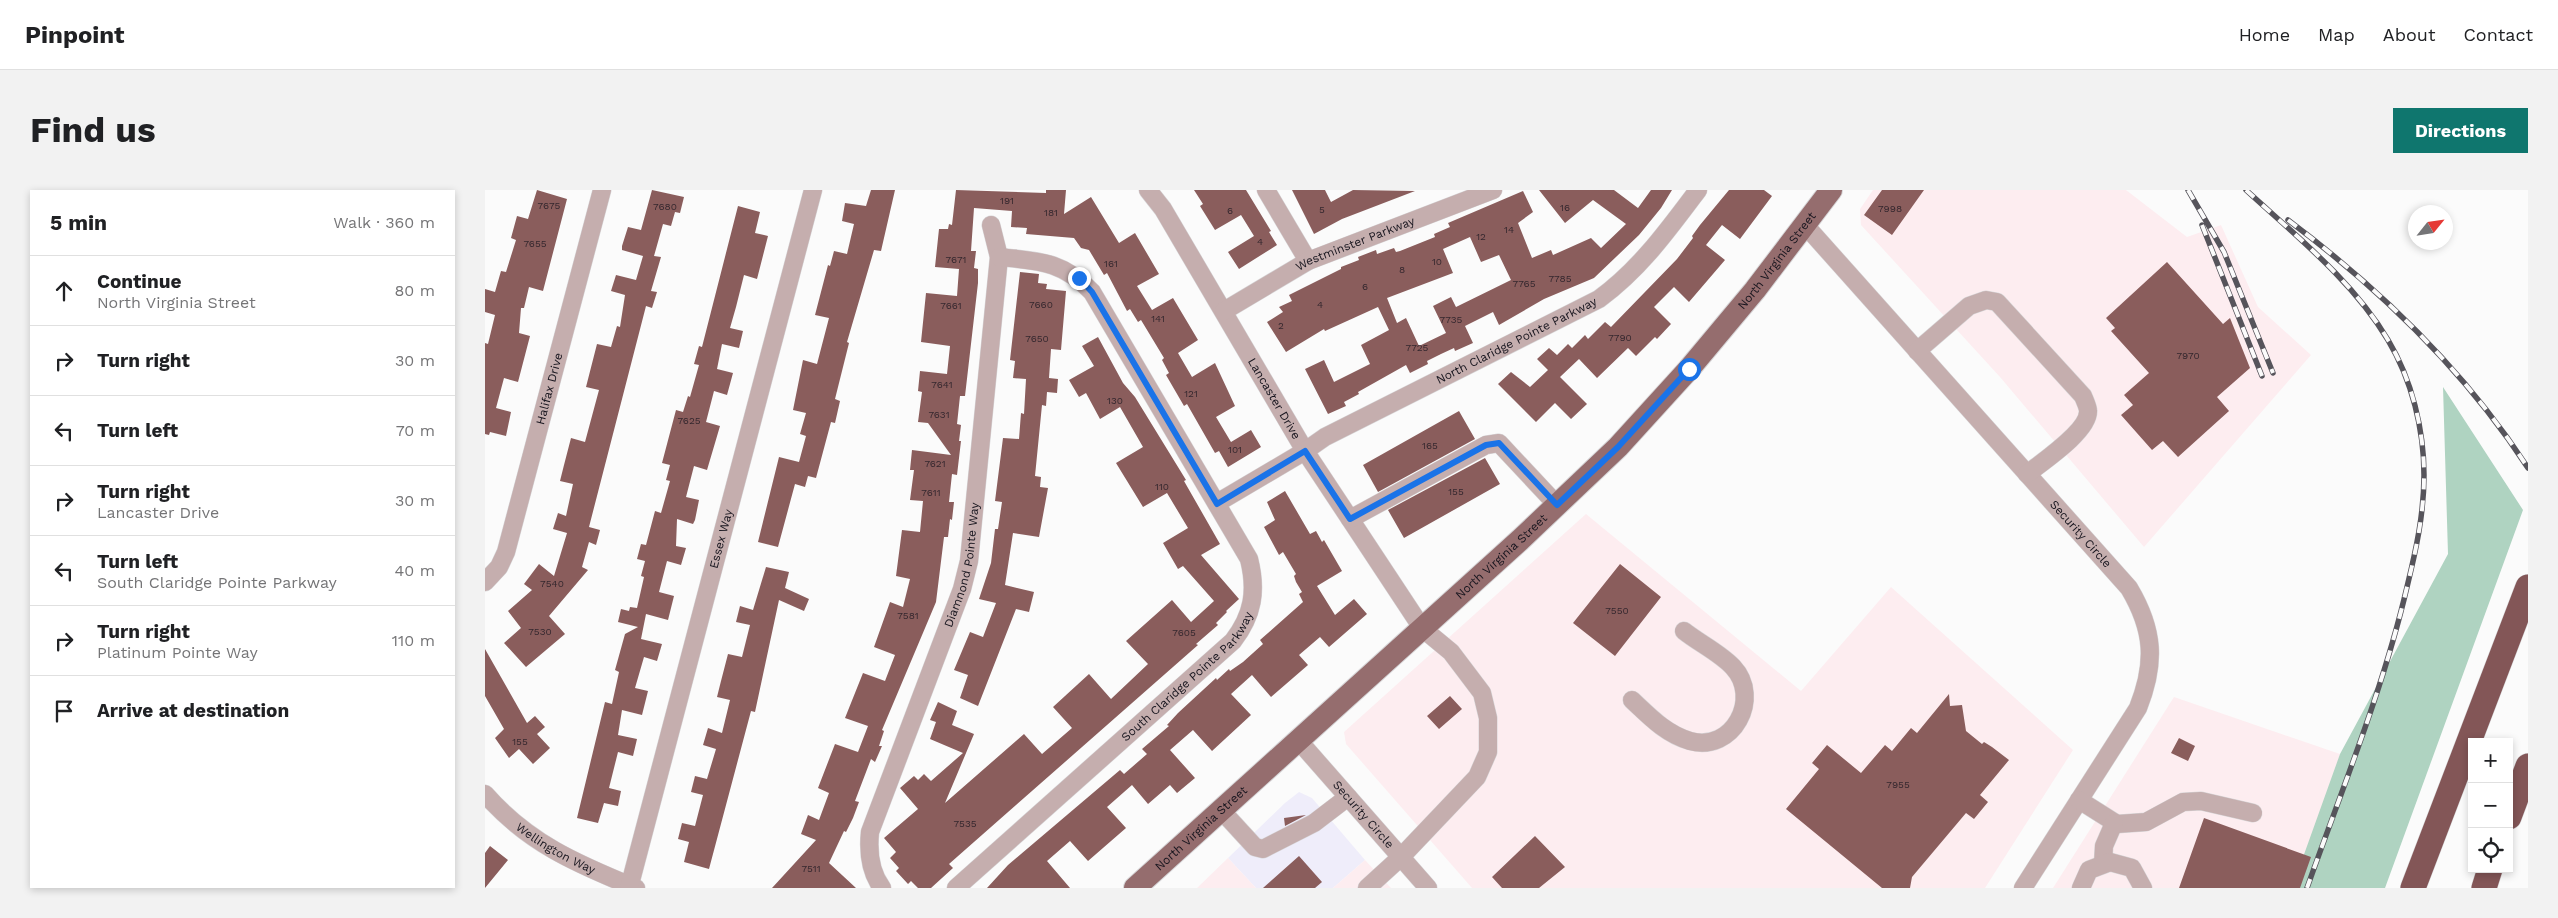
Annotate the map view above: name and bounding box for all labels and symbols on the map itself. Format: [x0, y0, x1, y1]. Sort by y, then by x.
house number: 191 [1000, 195, 1014, 206]
house number: 7675 [538, 200, 561, 211]
house number: 7680 [653, 201, 677, 212]
house number: 16 [1560, 202, 1570, 213]
house number: 7998 [1878, 203, 1902, 214]
house number: 5 [1319, 204, 1325, 215]
house number: 6 [1227, 205, 1233, 216]
north arrow [2408, 205, 2453, 250]
house number: 181 [1044, 207, 1058, 218]
street label: North Virginia Street [1735, 209, 1819, 312]
street label: Westminster Parkway [1293, 213, 1417, 274]
house number: 14 [1504, 224, 1514, 235]
house number: 12 [1476, 231, 1486, 242]
house number: 4 [1257, 236, 1263, 247]
house number: 7655 [523, 238, 547, 249]
house number: 7671 [946, 254, 966, 265]
house number: 10 [1432, 256, 1442, 267]
house number: 161 [1104, 258, 1118, 269]
house number: 8 [1399, 264, 1405, 275]
route end [1068, 267, 1091, 290]
house number: 7785 [1549, 273, 1572, 284]
house number: 7765 [1513, 278, 1536, 289]
house number: 6 [1362, 281, 1368, 292]
street label: North Claridge Pointe Parkway [1434, 294, 1600, 387]
house number: 7660 [1029, 299, 1053, 310]
house number: 4 [1317, 299, 1323, 310]
house number: 7661 [940, 300, 962, 311]
house number: 141 [1151, 313, 1165, 324]
house number: 7735 [1440, 314, 1463, 325]
house number: 2 [1278, 320, 1284, 331]
house number: 7790 [1608, 332, 1632, 343]
house number: 7650 [1025, 333, 1049, 344]
house number: 7725 [1406, 342, 1429, 353]
house number: 7970 [2176, 350, 2200, 361]
street label: Halifax Drive [533, 351, 566, 426]
street label: Lancaster Drive [1245, 355, 1304, 442]
route start [1678, 358, 1701, 381]
house number: 7641 [931, 379, 953, 390]
house number: 121 [1184, 388, 1198, 399]
house number: 130 [1107, 395, 1123, 406]
house number: 7631 [928, 409, 950, 420]
house number: 7625 [677, 415, 701, 426]
house number: 165 [1422, 440, 1438, 451]
house number: 101 [1228, 444, 1242, 455]
house number: 7621 [924, 458, 946, 469]
house number: 110 [1155, 481, 1169, 492]
house number: 155 [1448, 486, 1464, 497]
house number: 7611 [921, 487, 941, 498]
street label: Security Circle [2047, 497, 2114, 570]
street label: Diamnond Pointe Way [941, 501, 982, 629]
street label: Essex Way [707, 507, 736, 570]
street label: North Virginia Street [1453, 511, 1550, 602]
house number: 7540 [540, 578, 564, 589]
house number: 7550 [1605, 605, 1629, 616]
street label: South Claridge Pointe Parkway [1118, 609, 1256, 744]
house number: 7581 [897, 610, 919, 621]
house number: 7530 [528, 626, 552, 637]
house number: 7605 [1172, 627, 1196, 638]
house number: 155 [512, 736, 528, 747]
street label: Security Circle [1330, 778, 1397, 851]
house number: 7955 [1886, 779, 1910, 790]
street label: North Virginia Street [1152, 783, 1250, 873]
house number: 7535 [953, 818, 977, 829]
street label: Wellington Way [513, 820, 598, 877]
house number: 7511 [801, 863, 821, 874]

